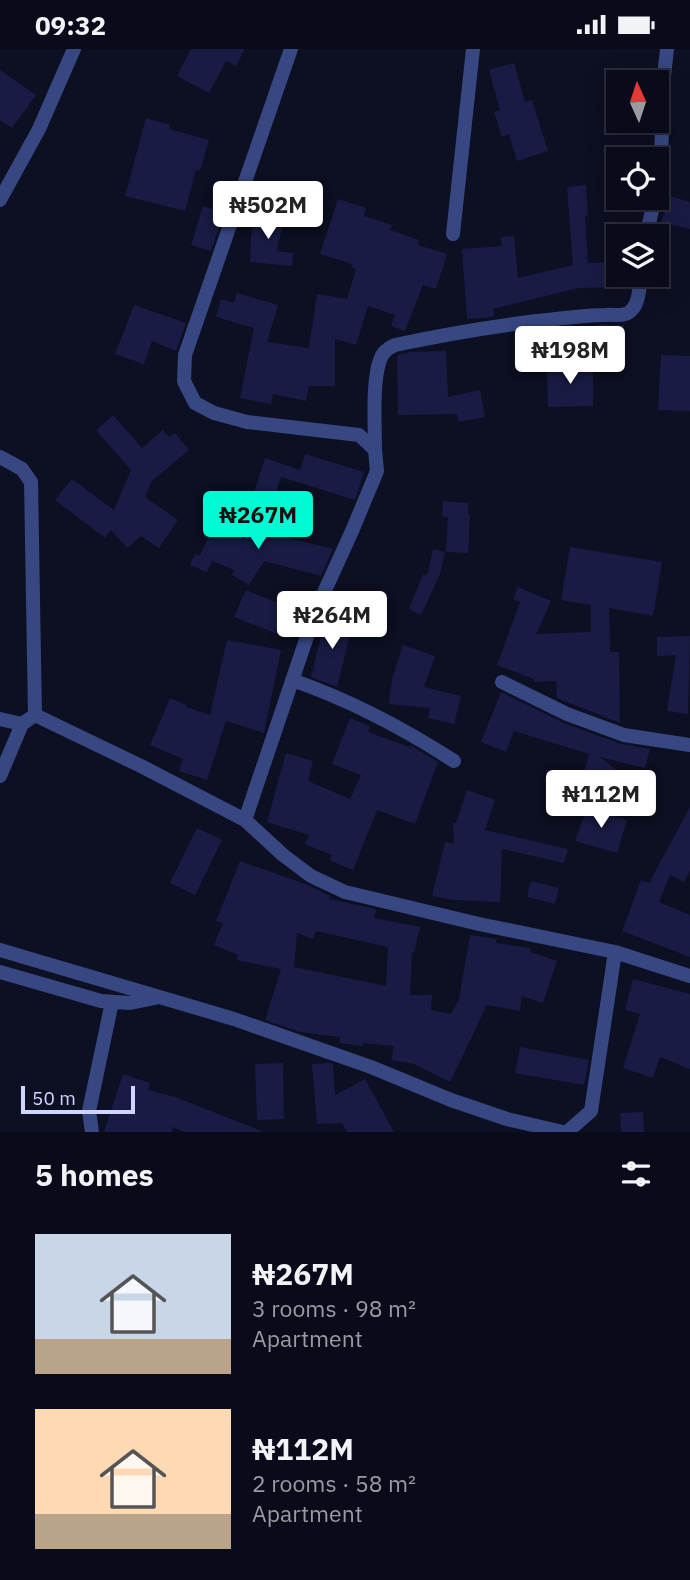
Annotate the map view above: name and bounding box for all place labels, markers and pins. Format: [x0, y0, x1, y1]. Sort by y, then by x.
pin: ₦502M [219, 181, 317, 241]
pin: ₦198M [521, 327, 619, 386]
pin: ₦267M [209, 491, 307, 551]
pin: ₦264M [283, 591, 381, 651]
pin: ₦112M [552, 771, 650, 830]

